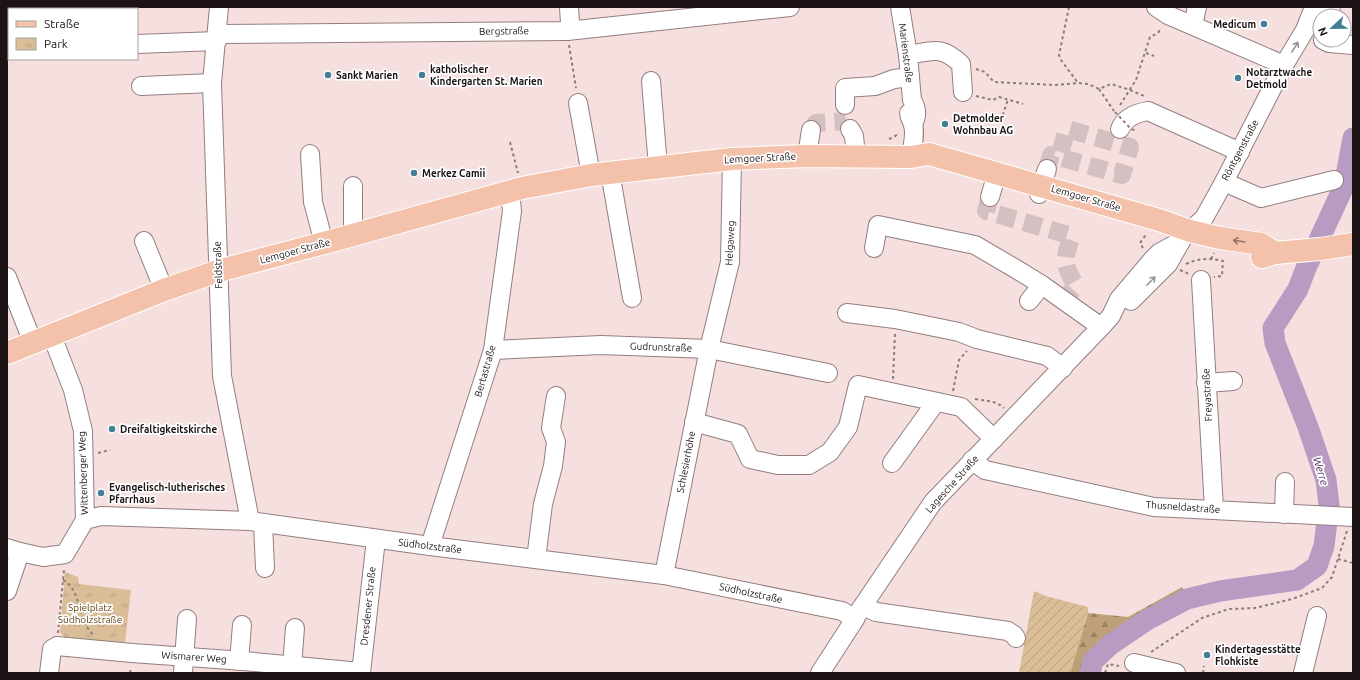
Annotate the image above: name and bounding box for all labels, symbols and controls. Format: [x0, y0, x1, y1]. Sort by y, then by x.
legend [8, 8, 138, 60]
north arrow [1312, 8, 1352, 48]
text: Straße [44, 17, 80, 30]
place label: Medicum [1213, 19, 1256, 30]
marker: Medicum [1259, 19, 1269, 29]
street label: Marienstraße [897, 23, 915, 83]
street label: Bergstraße [479, 25, 529, 37]
text: N [1316, 26, 1330, 38]
text: Park [44, 37, 68, 50]
one-way arrow [1291, 41, 1299, 53]
place label: katholischer Kindergarten St. Marien [430, 64, 543, 87]
place label: Notarztwache Detmold [1246, 67, 1312, 90]
marker: Sankt Marien [323, 70, 333, 80]
place label: Sankt Marien [336, 70, 398, 81]
marker: katholischer Kindergarten St. Marien [417, 70, 427, 80]
marker: Notarztwache Detmold [1233, 73, 1243, 83]
place label: Detmolder Wohnbau AG [953, 113, 1013, 136]
street label: Röntgenstraße [1219, 118, 1261, 182]
marker: Detmolder Wohnbau AG [940, 119, 950, 129]
street label: Lemgoer Straße [724, 151, 796, 165]
marker: Merkez Camii [409, 168, 419, 178]
place label: Merkez Camii [422, 168, 485, 179]
street label: Lemgoer Straße [1050, 183, 1122, 213]
street label: Helgaweg [723, 220, 737, 266]
street label: Lemgoer Straße [259, 236, 331, 266]
one-way arrow [1233, 237, 1246, 245]
street label: Feldstraße [212, 241, 224, 289]
one-way arrow [1146, 276, 1156, 286]
street label: Gudrunstraße [630, 340, 692, 354]
street label: Bertastraße [472, 344, 498, 398]
street label: Freyastraße [1200, 368, 1214, 422]
marker: Dreifaltigkeitskirche [107, 424, 117, 434]
place label: Dreifaltigkeitskirche [120, 424, 217, 435]
street label: Schlesierhöhe [675, 430, 697, 494]
street label: Wittenberger Weg [76, 431, 90, 515]
street label: Lagesche Straße [923, 453, 981, 515]
water label: Werre [1311, 455, 1331, 487]
place label: Evangelisch-lutherisches Pfarrhaus [109, 482, 226, 505]
marker: Evangelisch-lutherisches Pfarrhaus [96, 488, 106, 498]
street label: Thusneldastraße [1145, 499, 1221, 515]
street label: Südholzstraße [397, 537, 463, 555]
street label: Dresdener Straße [358, 566, 378, 646]
street label: Südholzstraße [718, 581, 784, 605]
park label: Spielplatz Südholzstraße [58, 602, 122, 625]
place label: Kindertagesstätte Flohkiste [1215, 644, 1301, 667]
street label: Wismarer Weg [161, 649, 227, 665]
marker: Kindertagesstätte Flohkiste [1202, 650, 1212, 660]

